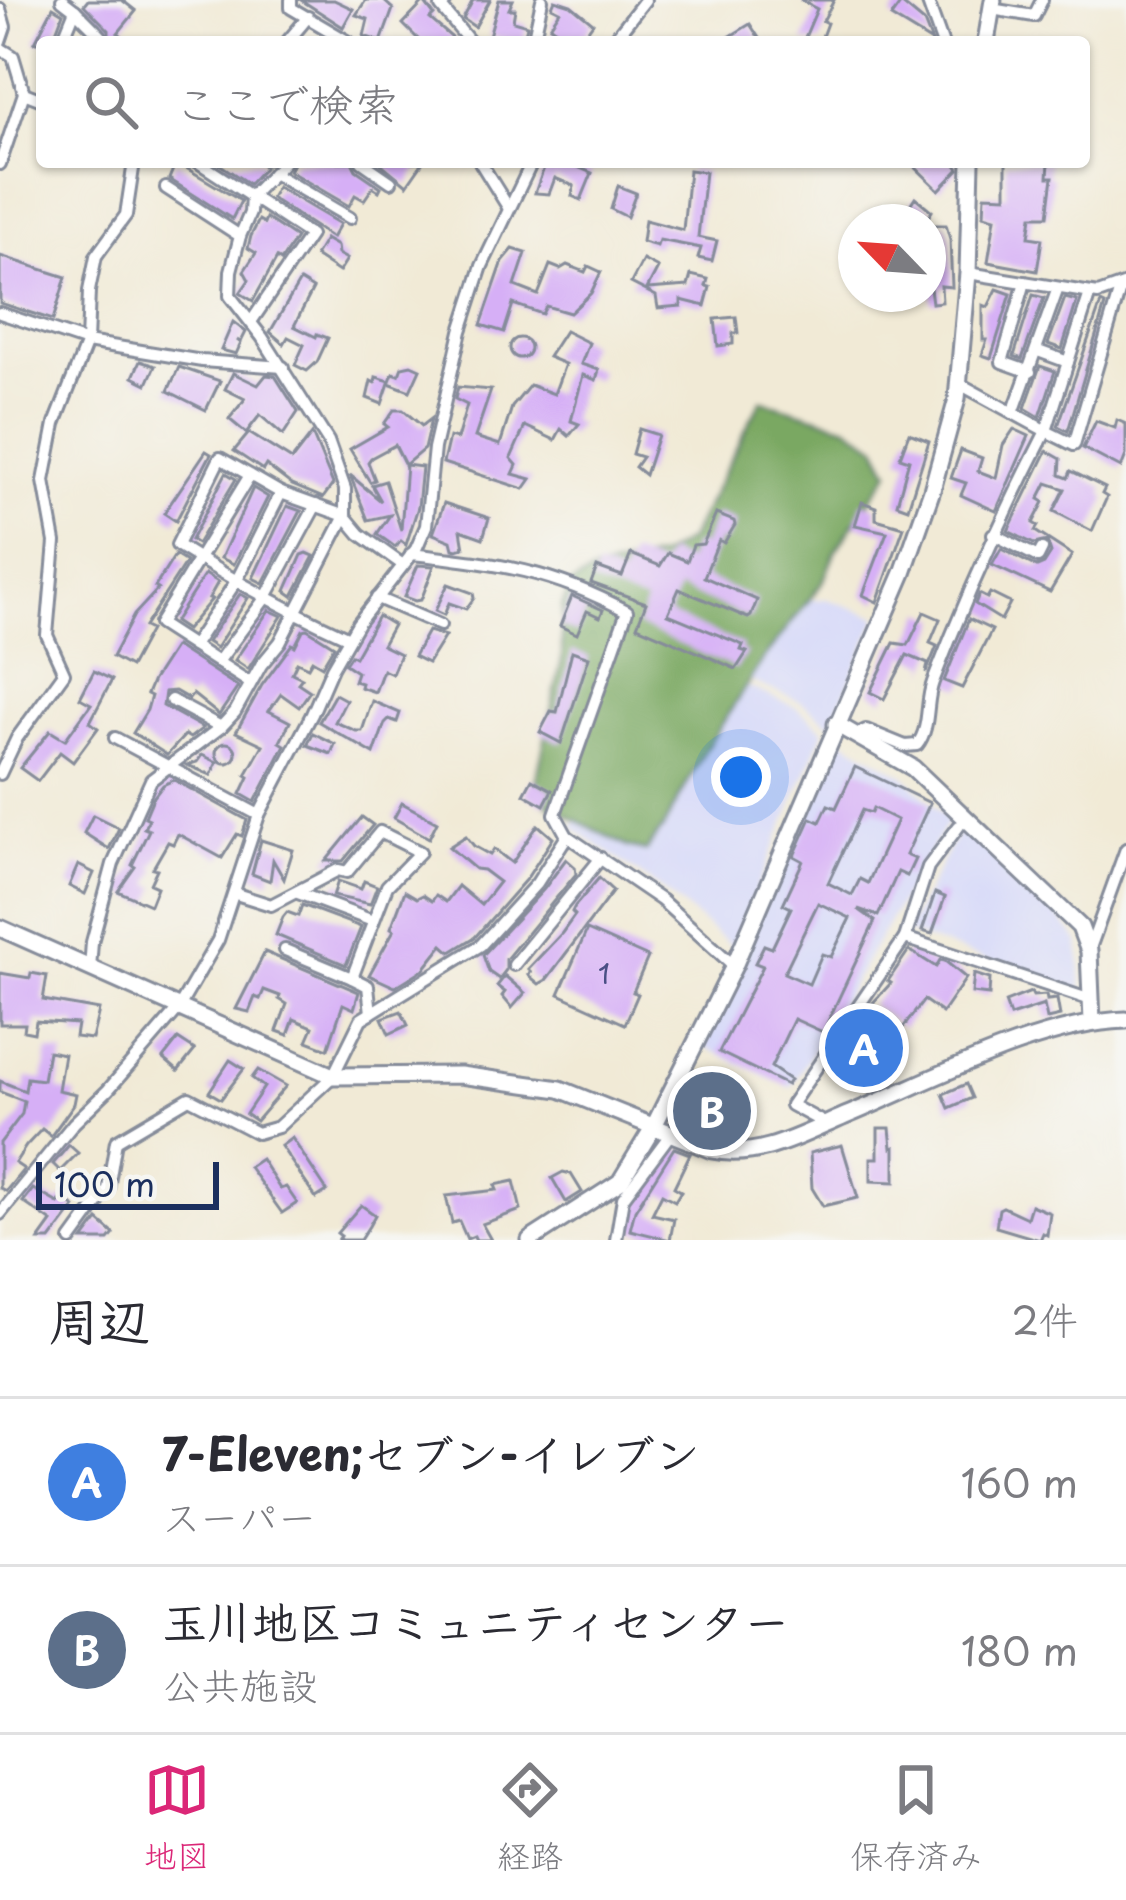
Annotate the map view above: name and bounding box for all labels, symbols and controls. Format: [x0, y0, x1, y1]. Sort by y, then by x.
search box [36, 36, 1090, 168]
text: ここで検索 [174, 68, 399, 136]
icon: search [78, 69, 144, 135]
north arrow [838, 204, 946, 312]
your location [711, 747, 771, 807]
house number: 1 [598, 952, 610, 993]
pin: A [825, 1003, 903, 1093]
pin: B [673, 1066, 751, 1156]
scale bar [36, 1156, 219, 1209]
text: 100 m [54, 1158, 155, 1208]
text: 周辺 [48, 1280, 150, 1357]
text: 2件 [1011, 1289, 1078, 1348]
text: 7-Eleven;セブン-イレブン [162, 1418, 700, 1486]
text: A [72, 1452, 102, 1511]
text: 160 m [961, 1452, 1078, 1511]
text: スーパー [162, 1486, 316, 1545]
text: 玉川地区コミュニティセンター [162, 1586, 789, 1654]
text: B [74, 1620, 100, 1679]
text: 180 m [961, 1620, 1078, 1679]
text: 公共施設 [162, 1654, 318, 1713]
tab: 地図 [144, 1757, 210, 1879]
tab: 経路 [497, 1757, 563, 1879]
tab: 保存済み [850, 1757, 982, 1879]

